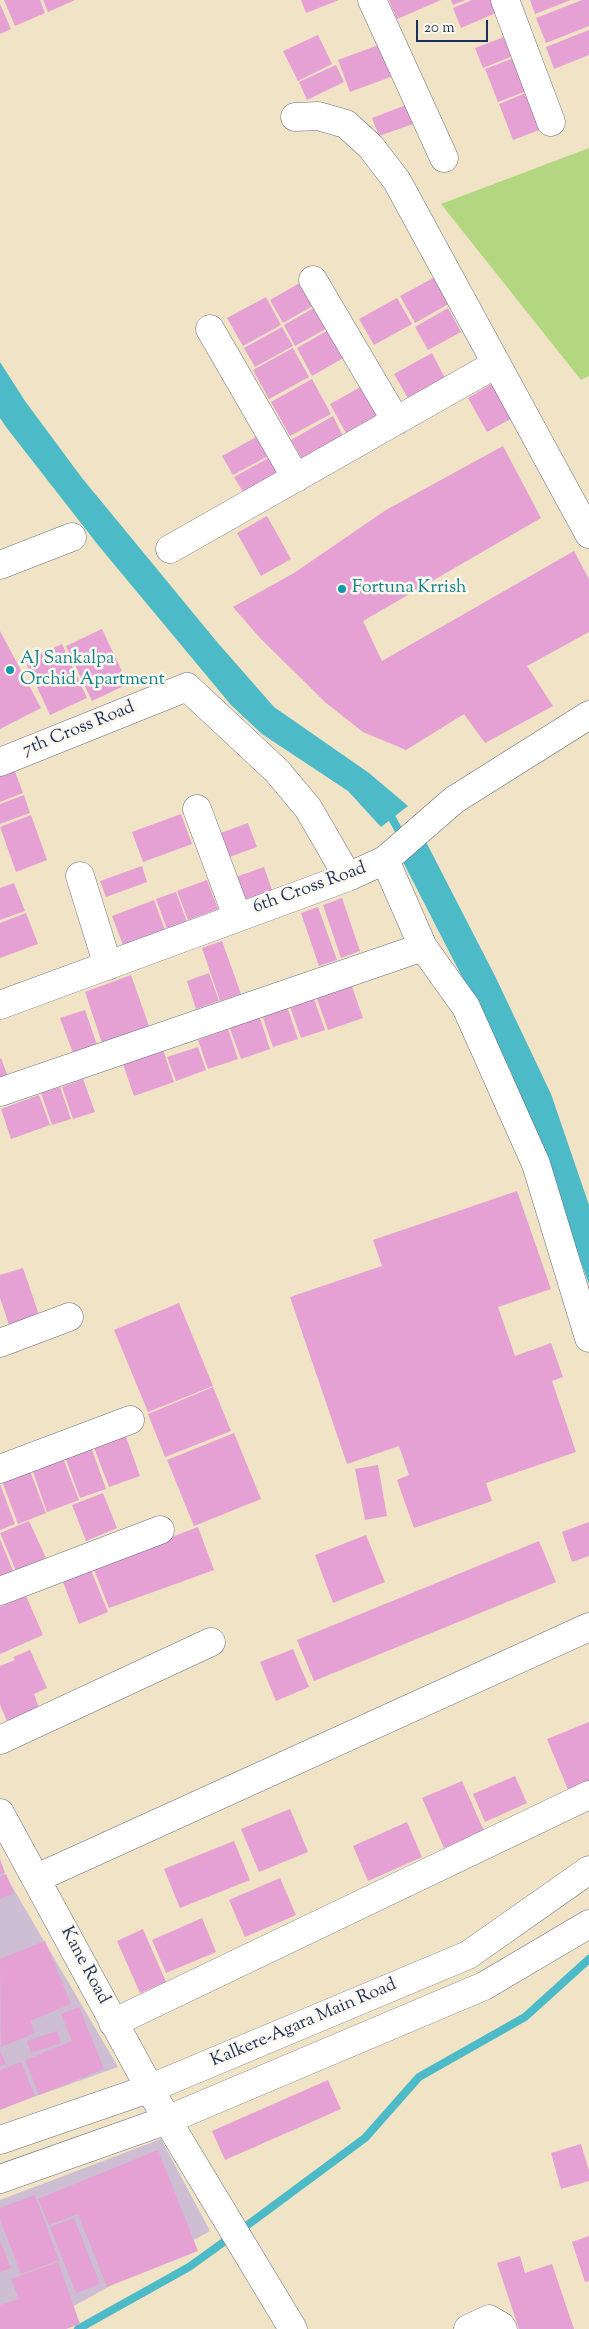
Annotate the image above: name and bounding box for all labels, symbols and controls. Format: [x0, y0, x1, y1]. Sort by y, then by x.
scale bar [419, 10, 492, 42]
text: 20 m [424, 18, 455, 39]
place label: Fortuna Krrish [352, 578, 467, 600]
marker: Fortuna Krrish [336, 583, 348, 595]
place label: AJ Sankalpa Orchid Apartment [20, 649, 165, 692]
marker: AJ Sankalpa Orchid Apartment [4, 664, 16, 676]
street label: 7th Cross Road [20, 698, 138, 762]
street label: 6th Cross Road [251, 859, 369, 919]
street label: Kane Road [55, 1924, 113, 2008]
street label: Kalkere-Agara Main Road [208, 1975, 400, 2073]

